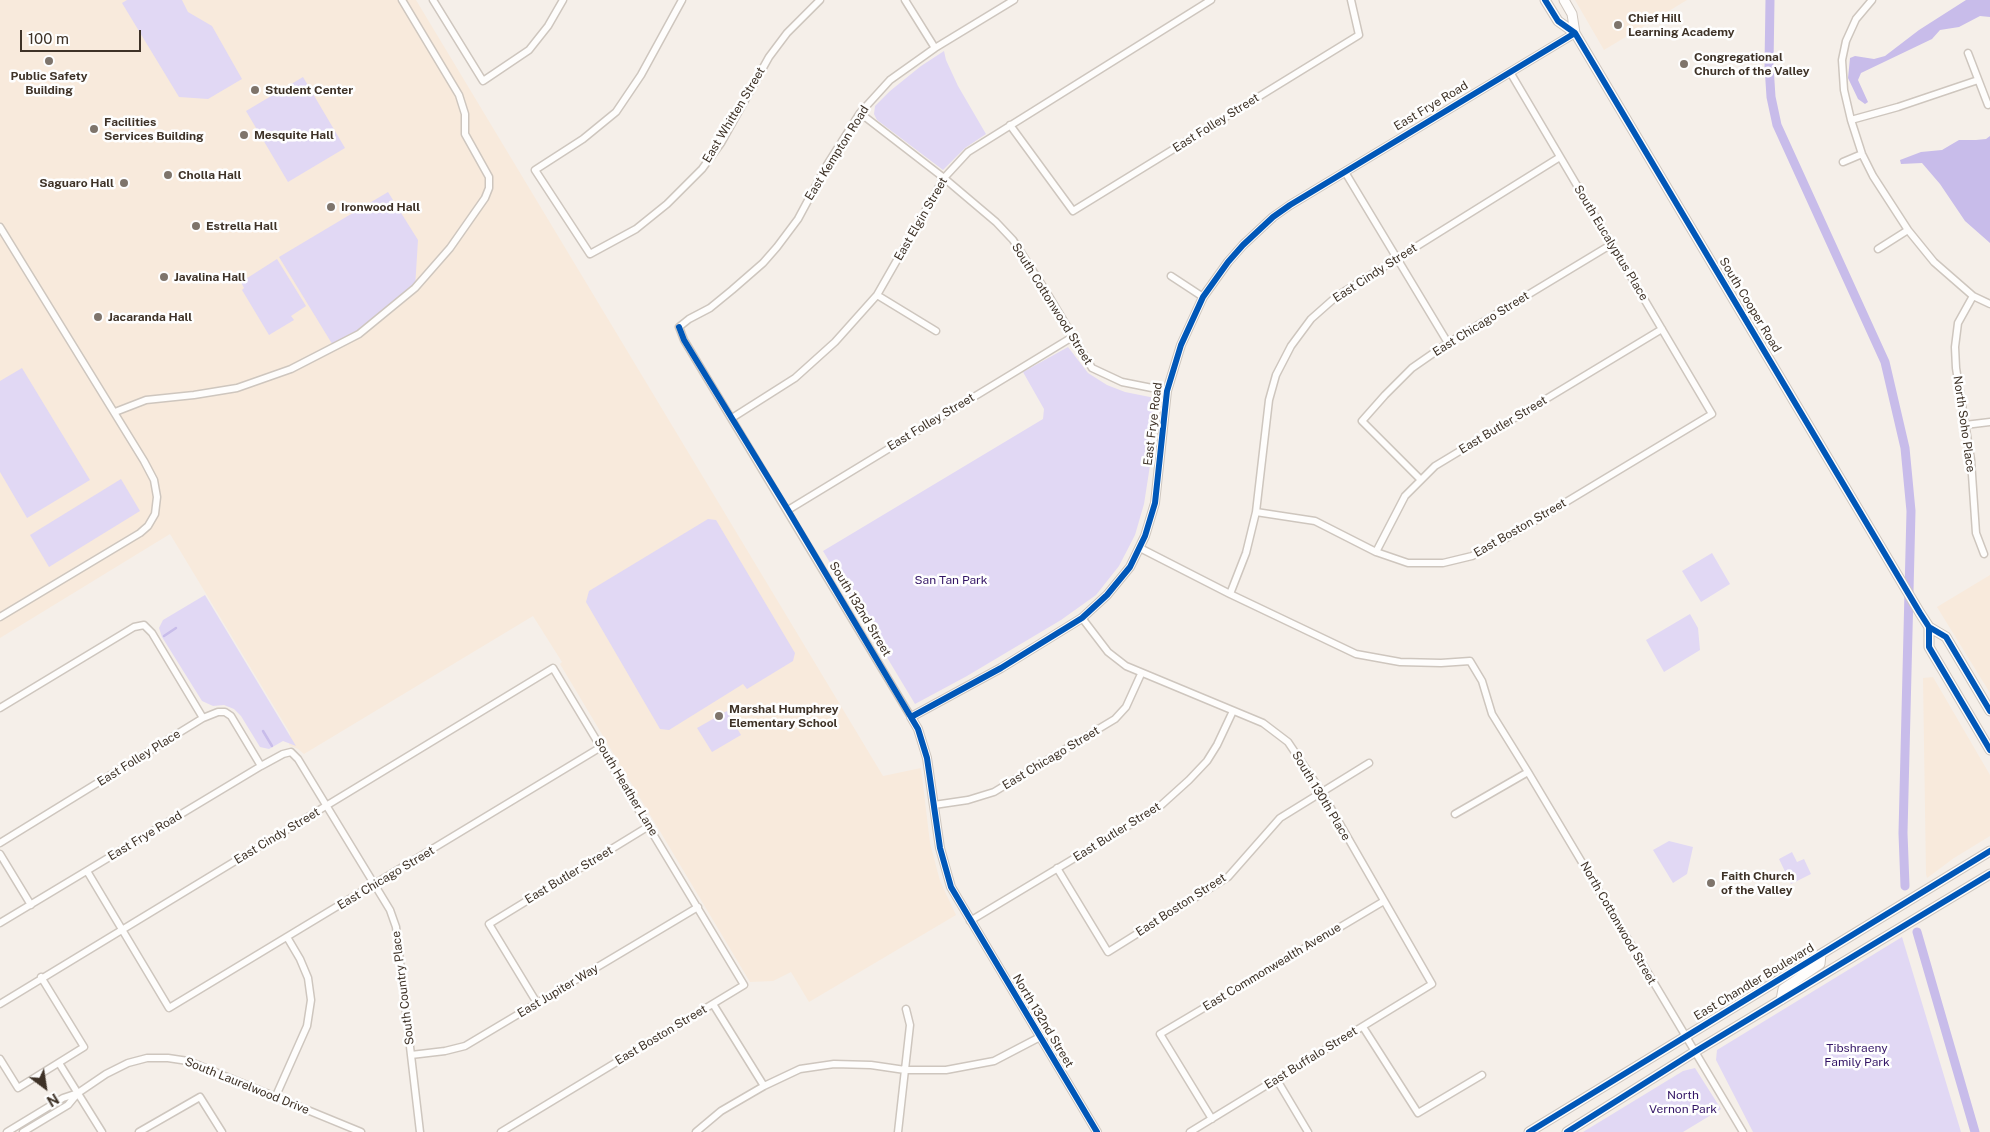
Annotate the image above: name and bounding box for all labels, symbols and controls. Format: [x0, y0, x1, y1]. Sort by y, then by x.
place label: Chief Hill Learning Academy [1628, 11, 1735, 39]
marker: Chief Hill Learning Academy [1612, 19, 1624, 31]
scale bar [22, 20, 144, 52]
text: 100 m [28, 30, 69, 47]
place label: Congregational Church of the Valley [1694, 50, 1810, 78]
marker: Public Safety Building [43, 55, 55, 67]
marker: Congregational Church of the Valley [1678, 58, 1690, 70]
street label: East Whitten Street [700, 65, 768, 165]
place label: Public Safety Building [11, 69, 87, 97]
street label: East Frye Road [1391, 78, 1471, 134]
place label: Student Center [265, 83, 353, 97]
marker: Student Center [249, 84, 261, 96]
street label: East Folley Street [1170, 91, 1262, 155]
street label: East Kempton Road [802, 103, 872, 203]
place label: Facilities Services Building [104, 115, 204, 143]
marker: Facilities Services Building [88, 123, 100, 135]
place label: Mesquite Hall [254, 128, 334, 142]
marker: Mesquite Hall [238, 129, 250, 141]
place label: Cholla Hall [178, 168, 242, 182]
marker: Cholla Hall [162, 169, 174, 181]
street label: East Elgin Street [891, 175, 951, 263]
place label: Saguaro Hall [39, 176, 114, 190]
marker: Saguaro Hall [118, 177, 130, 189]
street label: South Eucalyptus Place [1571, 183, 1651, 303]
place label: Ironwood Hall [341, 200, 420, 214]
marker: Ironwood Hall [325, 201, 337, 213]
place label: Estrella Hall [206, 219, 278, 233]
marker: Estrella Hall [190, 220, 202, 232]
street label: South Cottonwood Street [1009, 240, 1095, 368]
street label: East Cindy Street [1330, 240, 1420, 306]
street label: South Cooper Road [1716, 255, 1784, 355]
place label: Javalina Hall [174, 270, 246, 284]
marker: Javalina Hall [158, 271, 170, 283]
street label: East Chicago Street [1430, 289, 1532, 359]
place label: Jacaranda Hall [108, 310, 192, 324]
marker: Jacaranda Hall [92, 311, 104, 323]
street label: North Soho Place [1950, 375, 1978, 473]
street label: East Frye Road [1141, 381, 1165, 467]
street label: East Folley Street [885, 390, 977, 454]
street label: East Butler Street [1456, 393, 1550, 457]
street label: East Boston Street [1471, 496, 1569, 560]
street label: South 132nd Street [826, 559, 894, 659]
park label: San Tan Park [915, 573, 987, 587]
place label: Marshal Humphrey Elementary School [729, 702, 839, 730]
marker: Marshal Humphrey Elementary School [713, 710, 725, 722]
street label: East Chicago Street [1000, 723, 1102, 793]
street label: East Folley Place [95, 727, 183, 789]
street label: South Heather Lane [591, 735, 661, 839]
street label: South 130th Place [1289, 749, 1353, 843]
street label: East Butler Street [1071, 799, 1163, 865]
street label: East Cindy Street [232, 805, 322, 867]
street label: East Frye Road [105, 808, 185, 864]
street label: East Chicago Street [335, 843, 437, 913]
street label: East Butler Street [522, 843, 616, 907]
street label: North Cottonwood Street [1577, 859, 1659, 987]
place label: Faith Church of the Valley [1721, 869, 1795, 897]
street label: East Boston Street [1133, 871, 1229, 939]
marker: Faith Church of the Valley [1705, 877, 1717, 889]
street label: East Commonwealth Avenue [1200, 920, 1344, 1014]
street label: South Country Place [389, 930, 417, 1046]
street label: East Chandler Boulevard [1691, 940, 1817, 1024]
street label: East Jupiter Way [515, 961, 601, 1021]
street label: North 132nd Street [1009, 972, 1077, 1070]
street label: East Boston Street [613, 1002, 709, 1068]
street label: East Buffalo Street [1262, 1024, 1360, 1092]
park label: Tibshraeny Family Park [1824, 1041, 1890, 1069]
street label: South Laurelwood Drive [183, 1054, 311, 1118]
north arrow [20, 1062, 70, 1112]
park label: North Vernon Park [1649, 1088, 1717, 1116]
text: N [44, 1090, 62, 1110]

